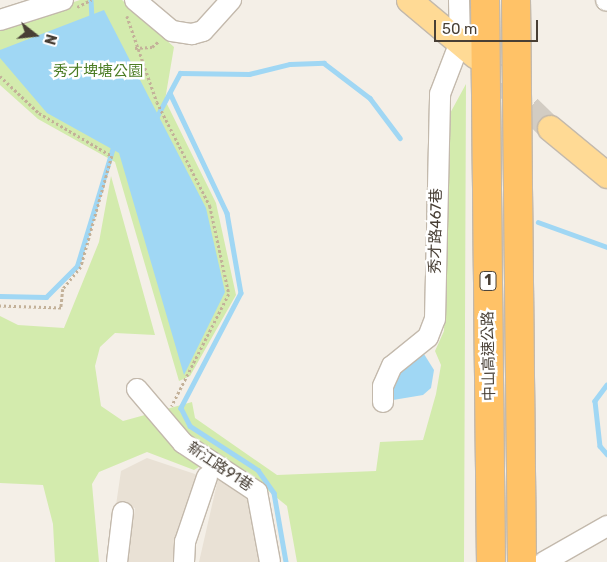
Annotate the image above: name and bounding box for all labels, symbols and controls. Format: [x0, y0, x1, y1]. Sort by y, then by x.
north arrow [10, 10, 60, 60]
scale bar [437, 10, 541, 42]
text: 50 m [442, 20, 477, 38]
text: N [40, 32, 59, 46]
park label: 秀才埤塘公園 [53, 63, 143, 81]
street label: 秀才路467巷 [426, 188, 446, 274]
road number: 1 [479, 270, 497, 292]
street label: 中山高速公路 [479, 311, 499, 401]
street label: 新江路91巷 [184, 438, 256, 496]

